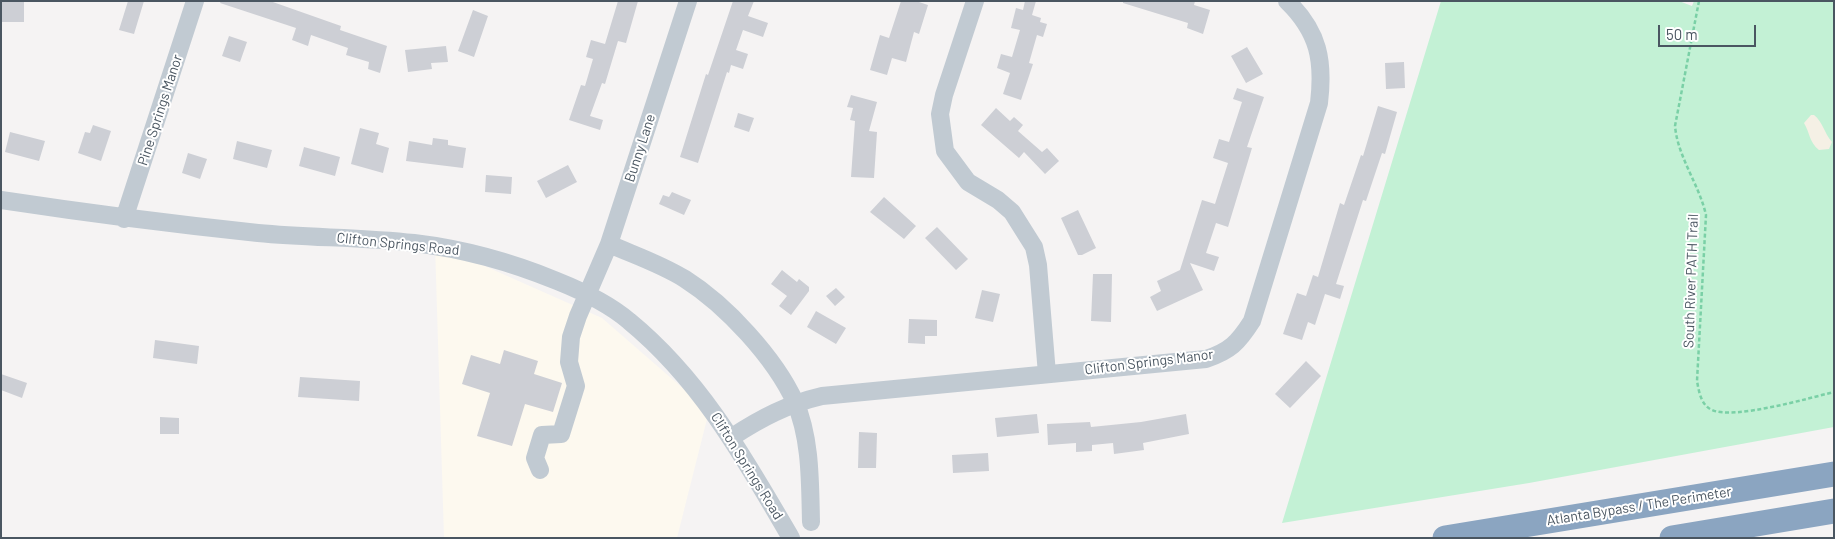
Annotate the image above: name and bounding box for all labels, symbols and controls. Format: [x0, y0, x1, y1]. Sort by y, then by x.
scale bar [1660, 15, 1758, 47]
text: 50 m [1666, 25, 1698, 43]
street label: Pine Springs Manor [134, 52, 186, 168]
street label: Bunny Lane [621, 112, 659, 184]
street label: South River PATH Trail [1680, 214, 1702, 348]
street label: Clifton Springs Road [336, 229, 460, 259]
street label: Clifton Springs Manor [1084, 346, 1214, 378]
street label: Clifton Springs Road [707, 409, 787, 523]
street label: Atlanta Bypass / The Perimeter [1545, 483, 1733, 529]

